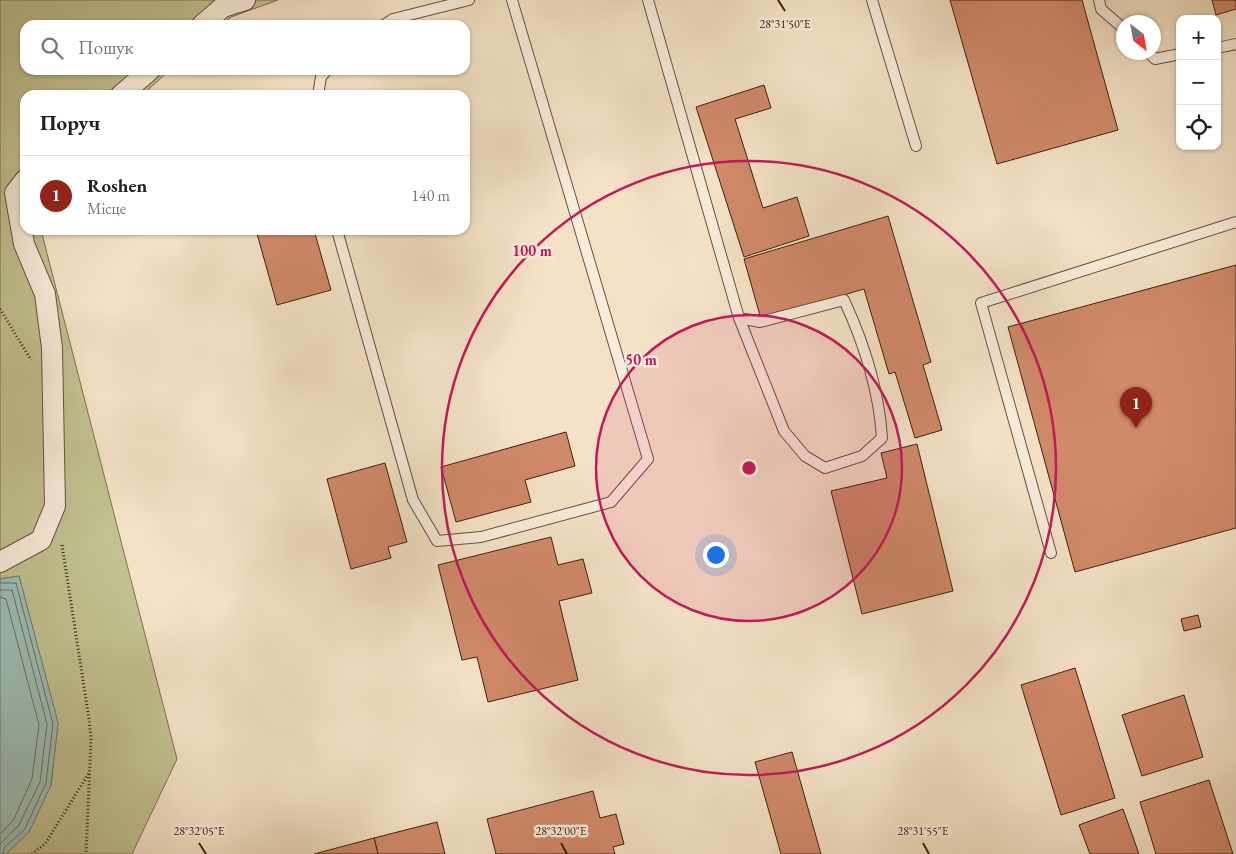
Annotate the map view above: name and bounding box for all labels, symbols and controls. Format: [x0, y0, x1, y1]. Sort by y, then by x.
north arrow [1116, 15, 1161, 60]
map controls [1176, 15, 1221, 150]
button: + [1176, 15, 1221, 60]
text: 28°31'50"E [759, 16, 811, 32]
search box [20, 20, 470, 75]
icon: search [38, 34, 66, 62]
text: Пошук [78, 35, 134, 60]
button: − [1176, 60, 1221, 105]
button: locate [1176, 105, 1221, 150]
text: Поруч [40, 109, 100, 136]
text: Roshen [87, 173, 147, 198]
text: 1 [52, 185, 60, 206]
text: 140 m [411, 185, 450, 206]
text: Місце [87, 198, 126, 219]
text: 100 m [512, 241, 552, 260]
text: 50 m [625, 350, 657, 369]
pin: 1 [1120, 387, 1152, 428]
centre of rings [740, 459, 758, 477]
your location [703, 542, 729, 568]
text: 28°32'05"E [173, 823, 225, 839]
text: 28°32'00"E [535, 823, 587, 839]
text: 28°31'55"E [897, 823, 949, 839]

